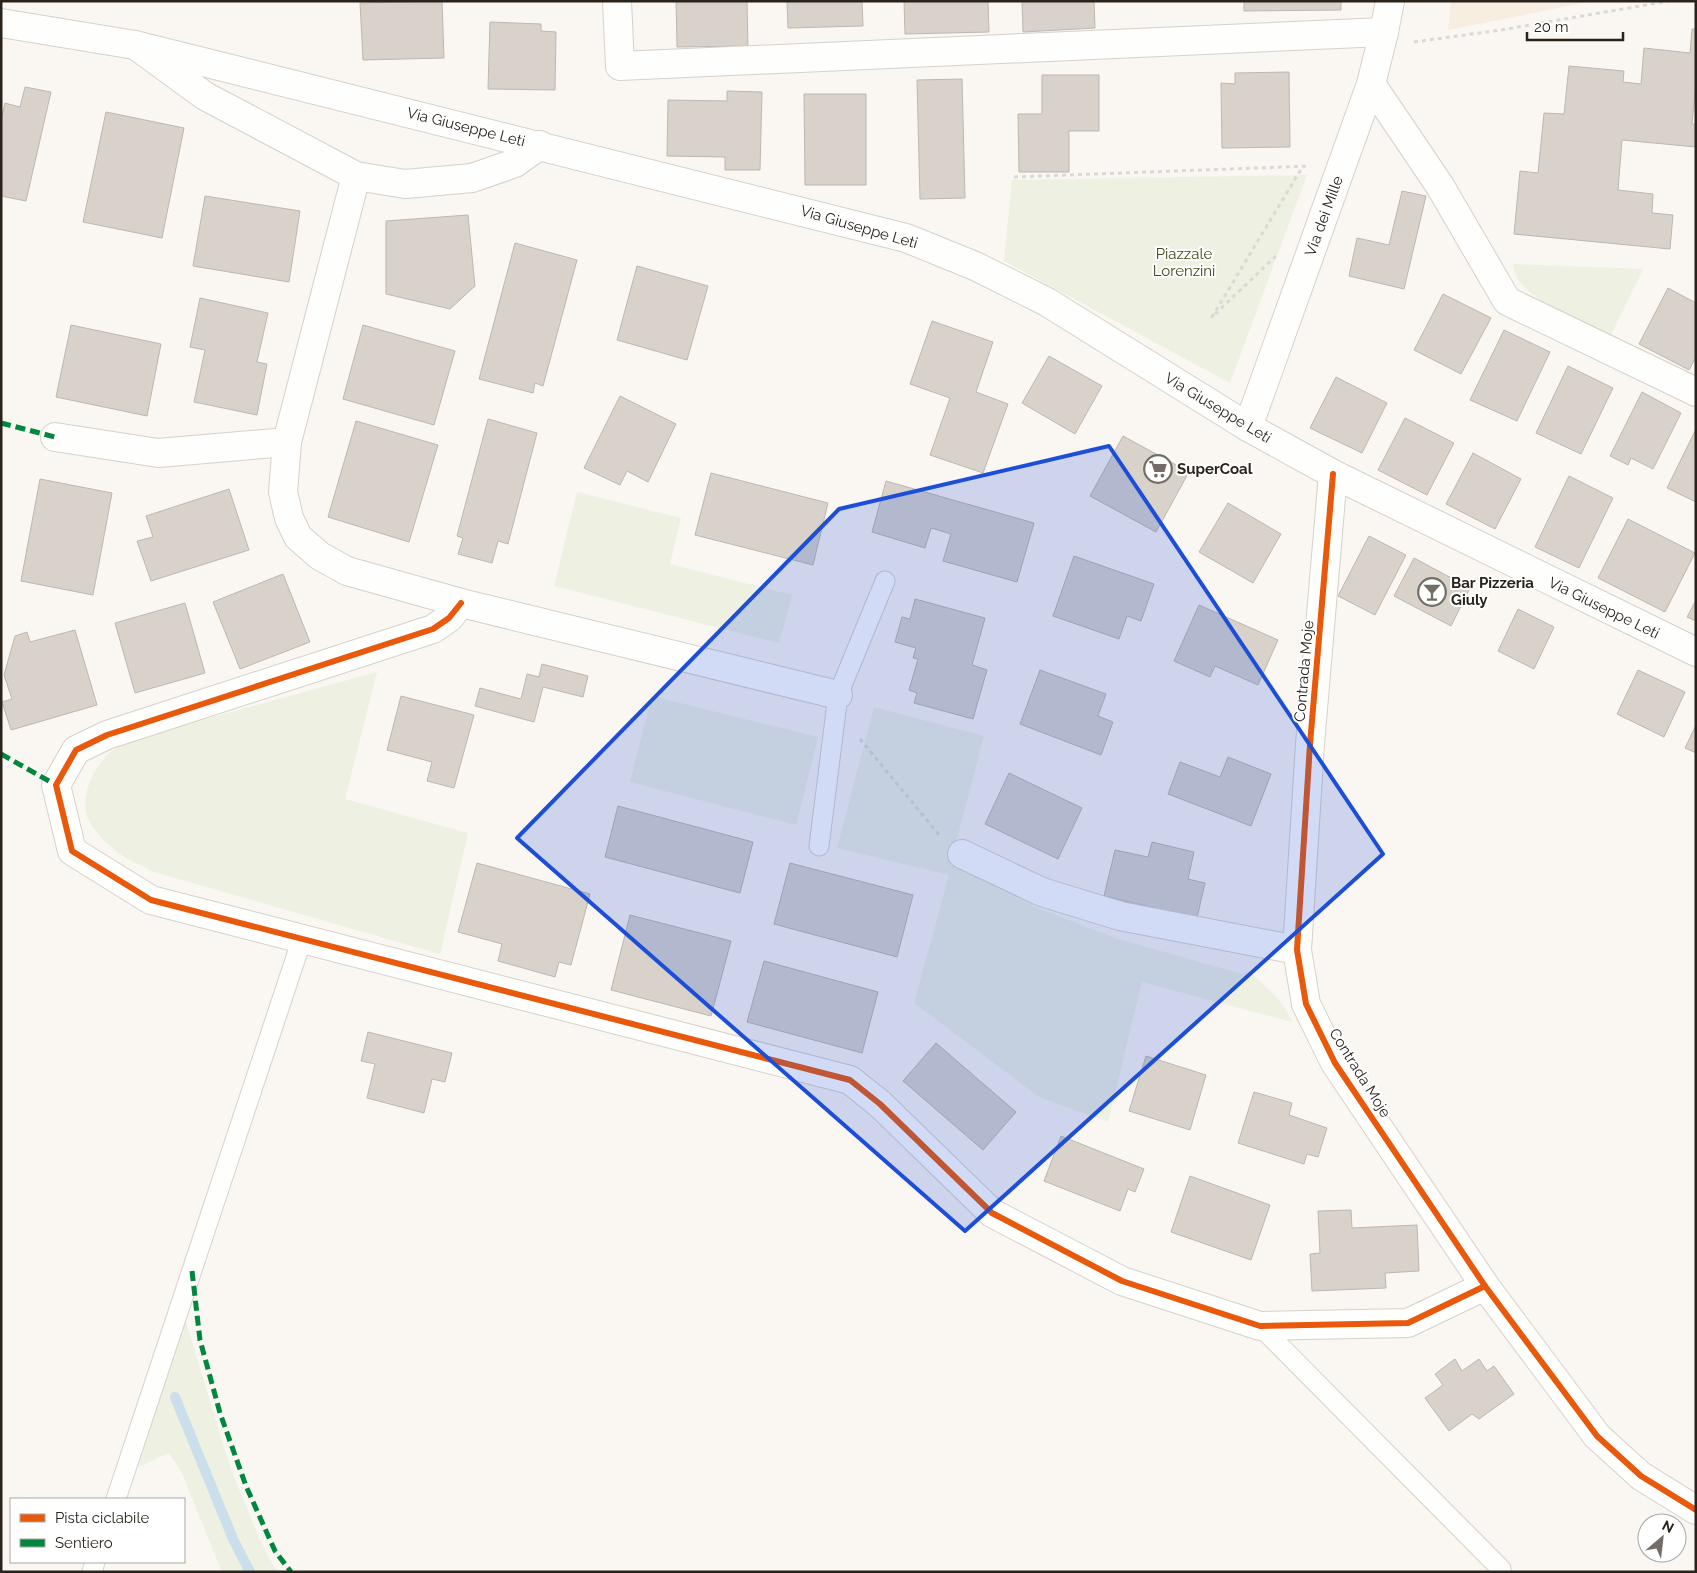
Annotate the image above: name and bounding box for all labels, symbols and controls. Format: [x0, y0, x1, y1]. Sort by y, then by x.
scale bar [1527, 10, 1623, 42]
text: 20 m [1534, 18, 1569, 36]
street label: Via Giuseppe Leti [405, 104, 527, 150]
street label: Via dei Mille [1301, 173, 1347, 259]
street label: Via Giuseppe Leti [798, 202, 920, 252]
park label: Piazzale Lorenzini [1153, 245, 1215, 280]
street label: Via Giuseppe Leti [1161, 369, 1275, 447]
supermarket icon: SuperCoal [1143, 454, 1173, 484]
place label: SuperCoal [1177, 460, 1253, 478]
street label: Via Giuseppe Leti [1546, 573, 1662, 643]
place label: Bar Pizzeria Giuly [1451, 574, 1534, 609]
bar icon: Bar Pizzeria Giuly [1417, 577, 1447, 607]
street label: Contrada Moje [1291, 619, 1317, 722]
street label: Contrada Moje [1325, 1025, 1395, 1121]
legend [10, 1498, 185, 1563]
text: Pista ciclabile [55, 1509, 149, 1527]
north arrow [1637, 1513, 1687, 1563]
text: N [1660, 1517, 1677, 1536]
text: Sentiero [55, 1534, 113, 1552]

